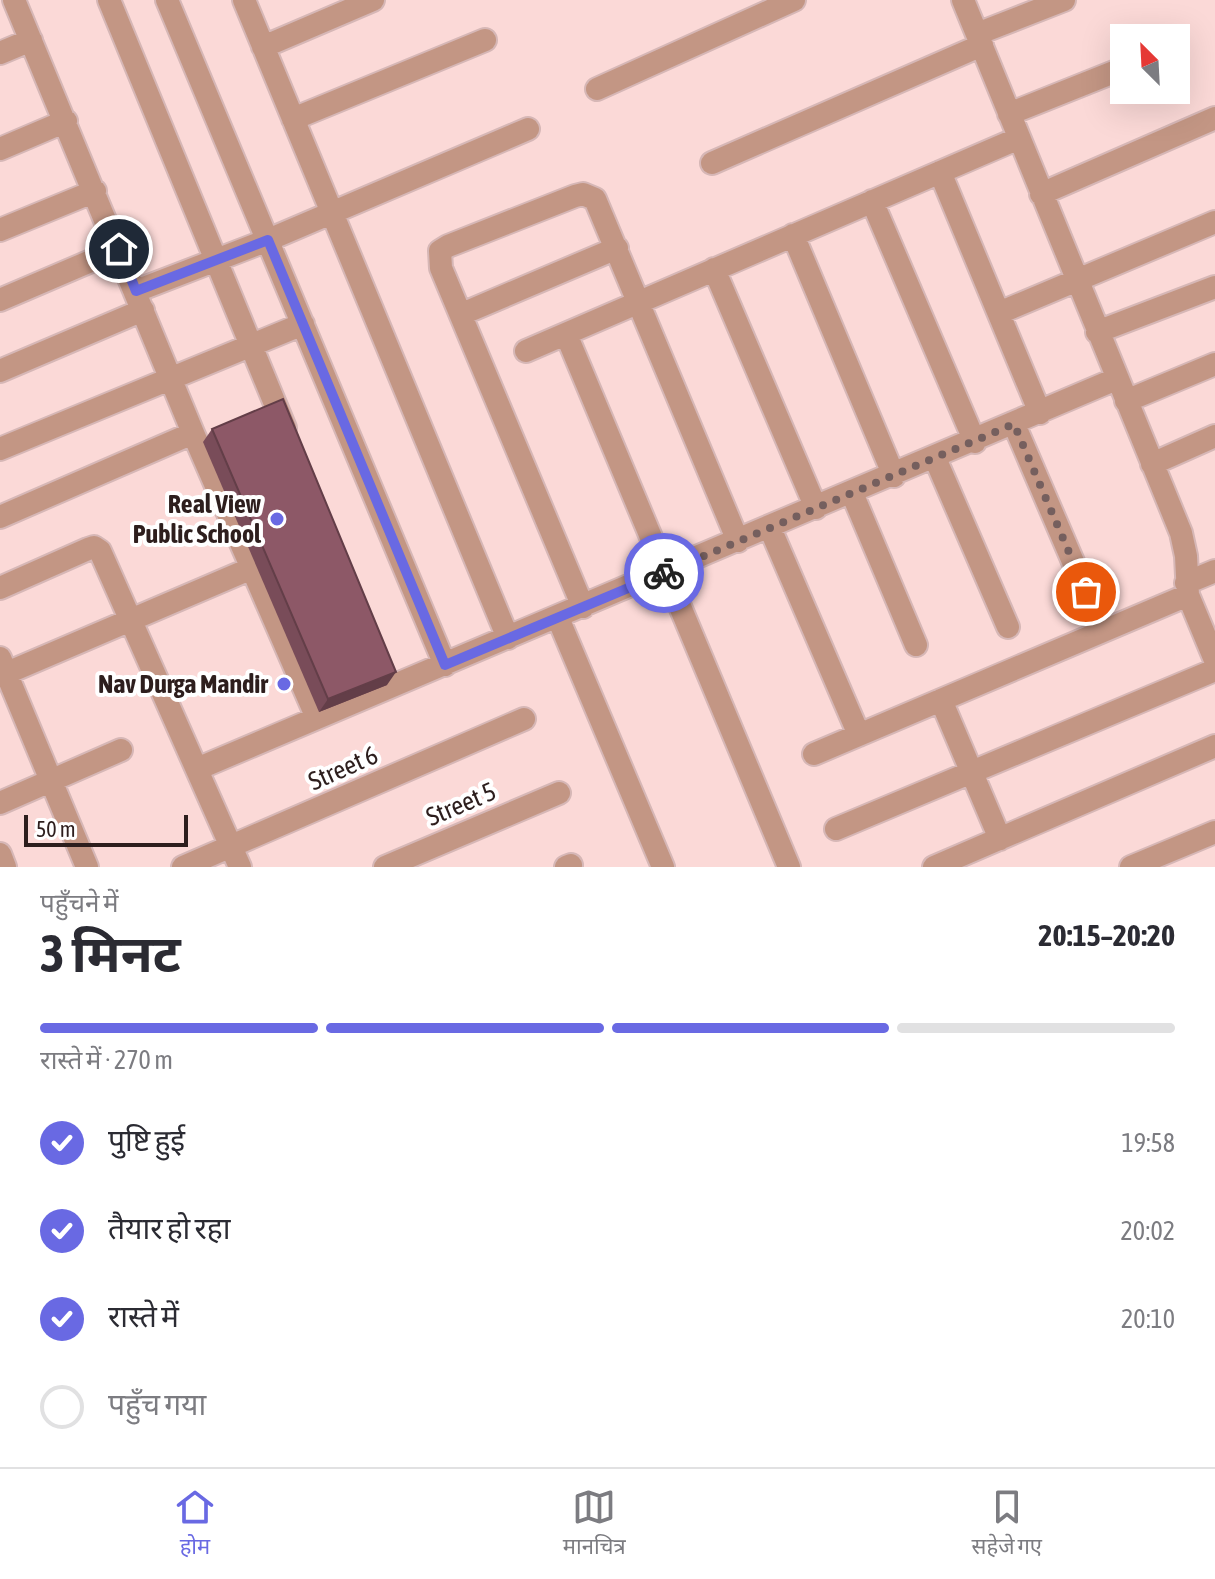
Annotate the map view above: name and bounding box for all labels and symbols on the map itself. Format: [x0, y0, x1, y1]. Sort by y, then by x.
north arrow [1110, 24, 1190, 104]
pin [85, 215, 153, 283]
place label: Real View Public School [133, 489, 262, 549]
marker: Real View Public School [268, 510, 286, 528]
courier [624, 533, 704, 613]
pin [1052, 558, 1120, 626]
place label: Nav Durga Mandir [98, 669, 269, 699]
marker: Nav Durga Mandir [275, 675, 293, 693]
street label: Street 6 [304, 739, 382, 797]
street label: Street 5 [422, 776, 500, 832]
scale bar [24, 811, 188, 847]

